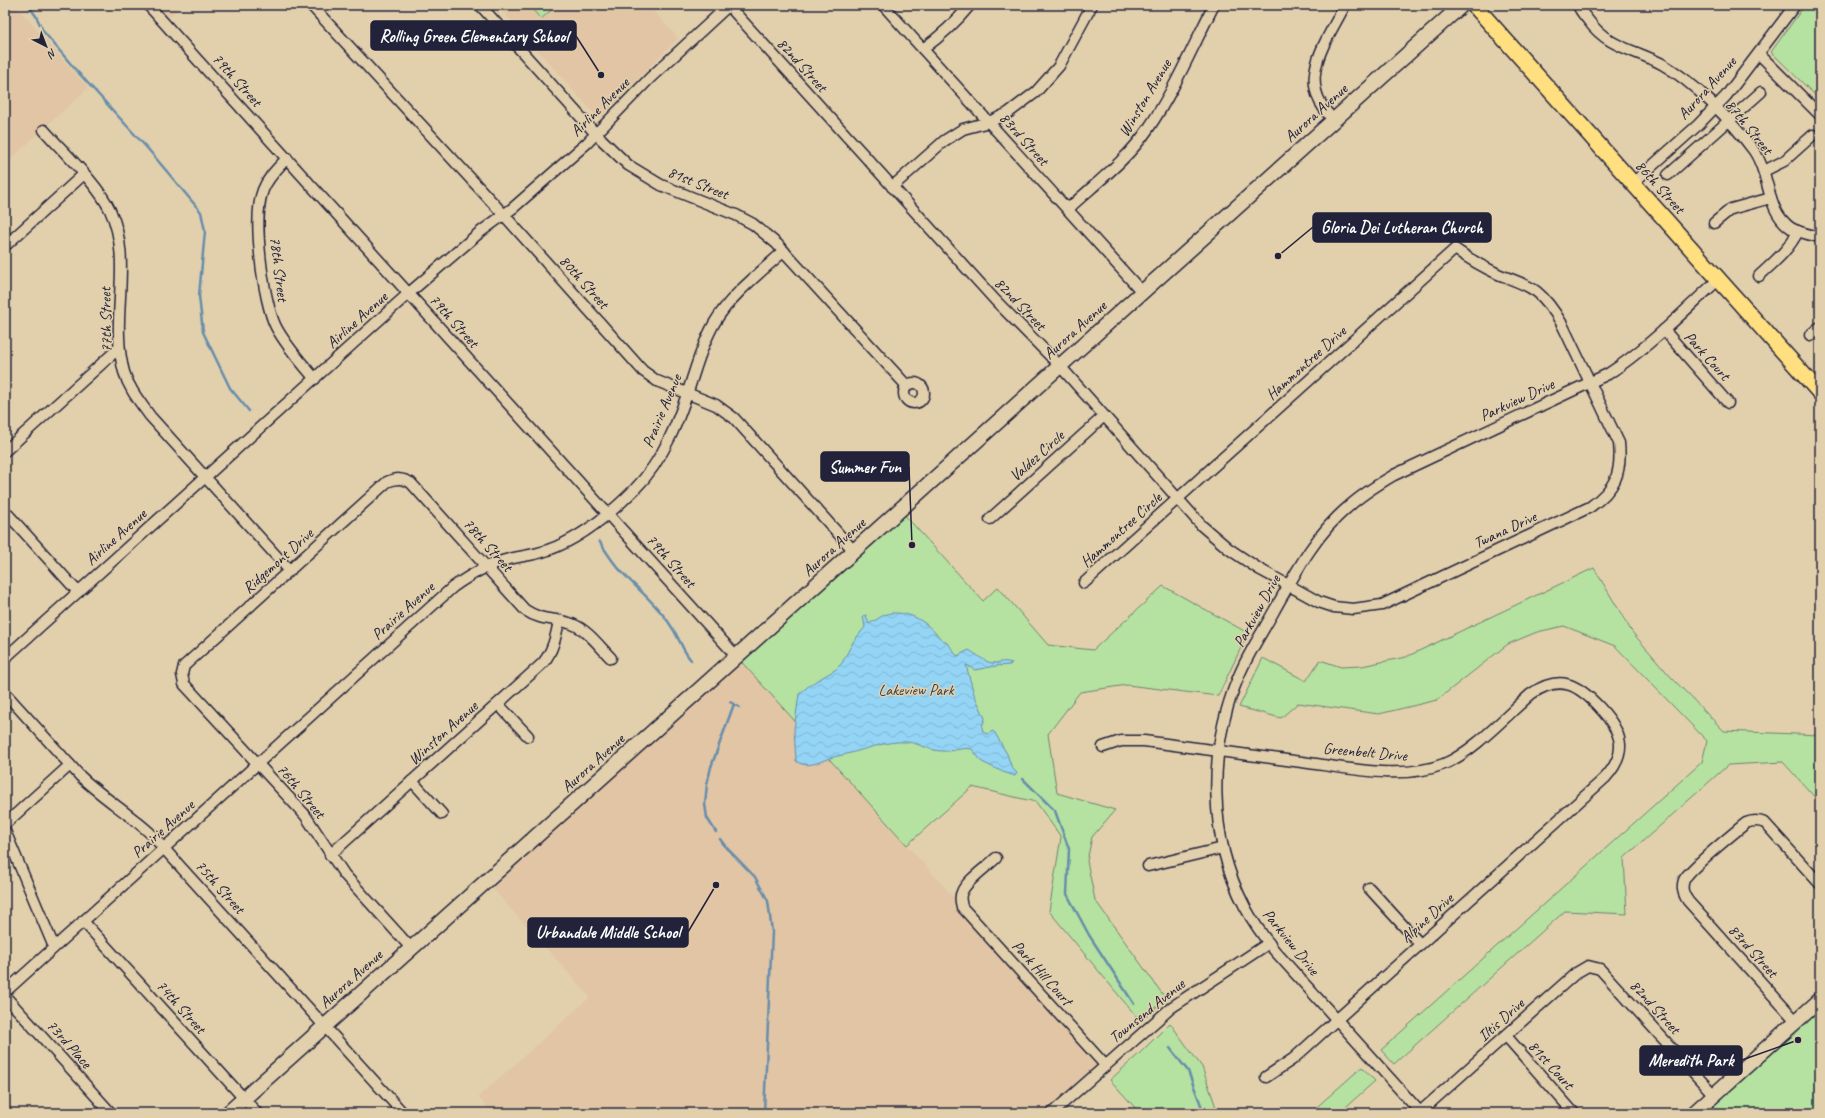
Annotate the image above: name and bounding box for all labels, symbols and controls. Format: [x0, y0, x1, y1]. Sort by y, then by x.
callout: Rolling Green Elementary School [371, 21, 576, 50]
north arrow [26, 26, 66, 66]
text: Rolling Green Elementary School [380, 26, 571, 47]
street label: 82nd Street [772, 34, 833, 98]
text: N [44, 46, 60, 62]
street label: 79th Street [208, 49, 267, 112]
street label: Aurora Avenue [1673, 51, 1742, 124]
street label: Winston Avenue [1114, 54, 1177, 140]
street label: Airline Avenue [566, 72, 635, 141]
street label: Aurora Avenue [1280, 78, 1353, 147]
street label: 87th Street [1721, 95, 1778, 160]
street label: 83rd Street [995, 108, 1054, 171]
street label: 86th Street [1631, 156, 1690, 219]
street label: 81st Street [665, 162, 733, 205]
callout: Gloria Dei Lutheran Church [1313, 213, 1491, 242]
text: Gloria Dei Lutheran Church [1321, 217, 1484, 238]
street label: 78th Street [265, 235, 293, 304]
street label: 80th Street [555, 251, 614, 314]
street label: 82nd Street [990, 273, 1051, 336]
street label: 77th Street [95, 285, 117, 353]
street label: Airline Avenue [322, 286, 393, 353]
street label: 79th Street [425, 290, 484, 353]
street label: Aurora Avenue [1039, 295, 1112, 364]
street label: Hammontree Drive [1262, 320, 1352, 404]
street label: Park Court [1680, 327, 1736, 386]
street label: Prairie Avenue [638, 370, 687, 451]
street label: Parkview Drive [1477, 373, 1559, 426]
street label: Valdez Circle [1005, 425, 1070, 486]
callout: Summer Fun [821, 452, 909, 481]
text: Summer Fun [829, 457, 902, 478]
street label: Hammontree Circle [1076, 487, 1167, 572]
street label: Airline Avenue [81, 503, 152, 570]
street label: Twana Drive [1470, 506, 1541, 553]
street label: Aurora Avenue [798, 512, 871, 581]
street label: 78th Street [459, 514, 518, 577]
street label: Ridgemont Drive [238, 523, 319, 598]
street label: 79th Street [642, 530, 701, 593]
street label: Parkview Drive [1229, 570, 1286, 651]
street label: Prairie Avenue [367, 576, 440, 644]
park label: Lakeview Park [878, 680, 955, 700]
street label: Winston Avenue [404, 695, 483, 769]
street label: Aurora Avenue [557, 728, 630, 797]
street label: Greenbelt Drive [1322, 738, 1409, 766]
street label: 76th Street [272, 760, 331, 824]
street label: Prairie Avenue [127, 794, 200, 862]
street label: 75th Street [191, 856, 250, 919]
street label: Alpine Drive [1396, 888, 1459, 947]
street label: Parkview Drive [1258, 905, 1325, 981]
callout: Urbandale Middle School [528, 918, 688, 947]
street label: 83rd Street [1724, 920, 1783, 983]
text: Urbandale Middle School [536, 922, 683, 943]
street label: Park Hill Court [1008, 936, 1078, 1012]
street label: Aurora Avenue [315, 944, 388, 1013]
street label: Townsend Avenue [1105, 973, 1190, 1048]
street label: 74th Street [152, 976, 211, 1039]
street label: 82nd Street [1625, 976, 1686, 1040]
street label: Iltis Drive [1474, 993, 1530, 1046]
street label: 73rd Place [42, 1016, 97, 1074]
street label: 81st Court [1524, 1036, 1579, 1095]
callout: Meredith Park [1640, 1046, 1742, 1075]
text: Meredith Park [1648, 1050, 1735, 1071]

